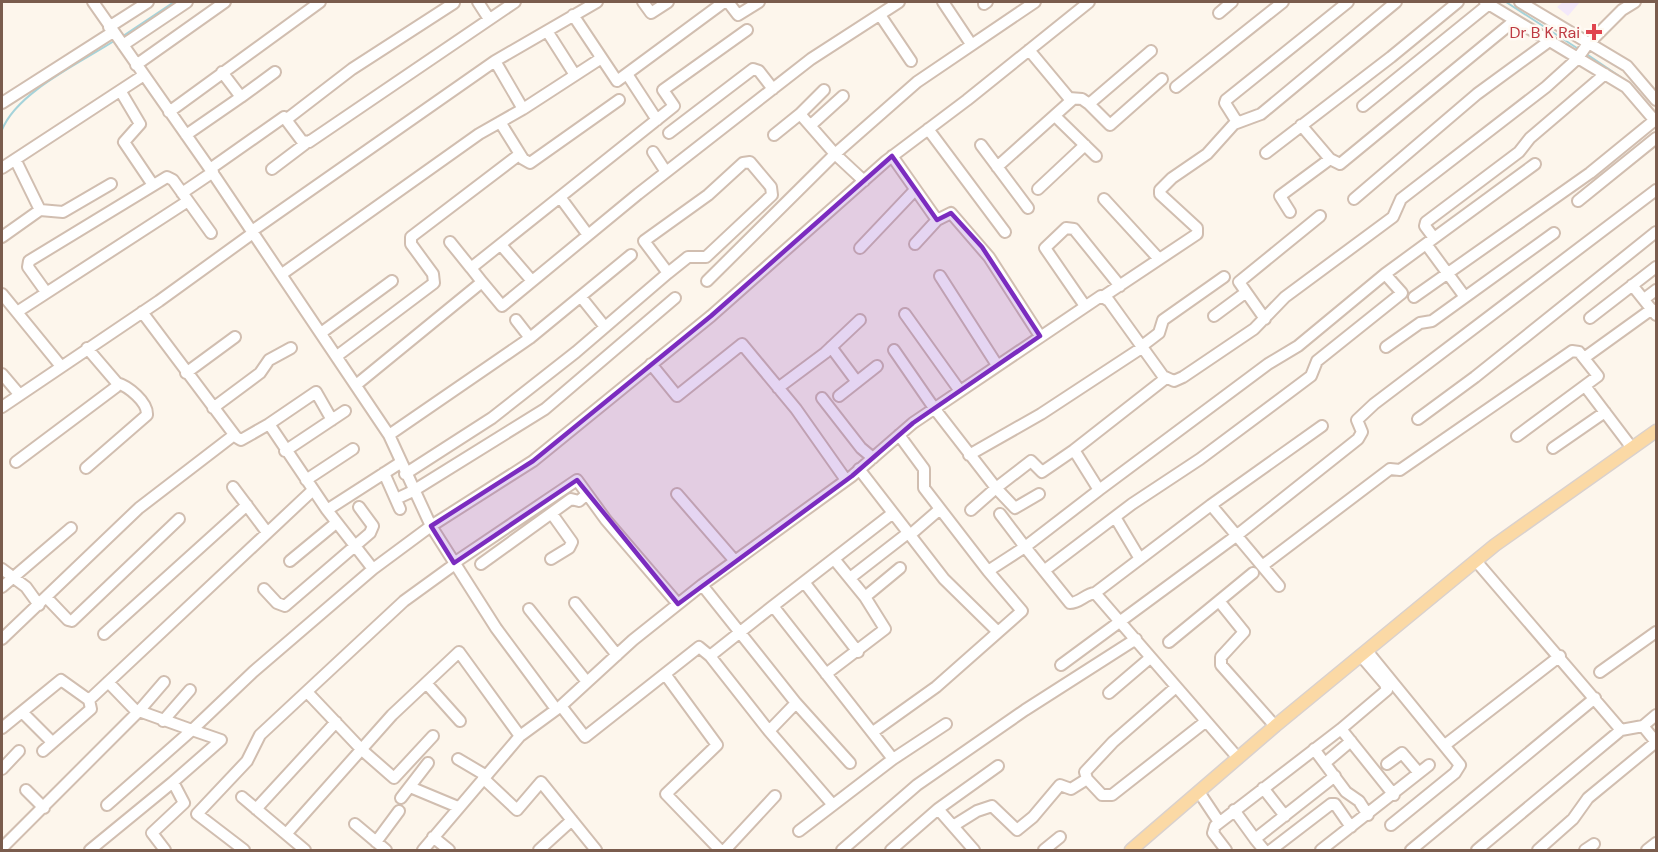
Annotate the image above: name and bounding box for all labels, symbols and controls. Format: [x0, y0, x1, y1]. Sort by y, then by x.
place label: Dr B K Rai [1509, 22, 1580, 43]
marker: Dr B K Rai [1585, 23, 1603, 41]

